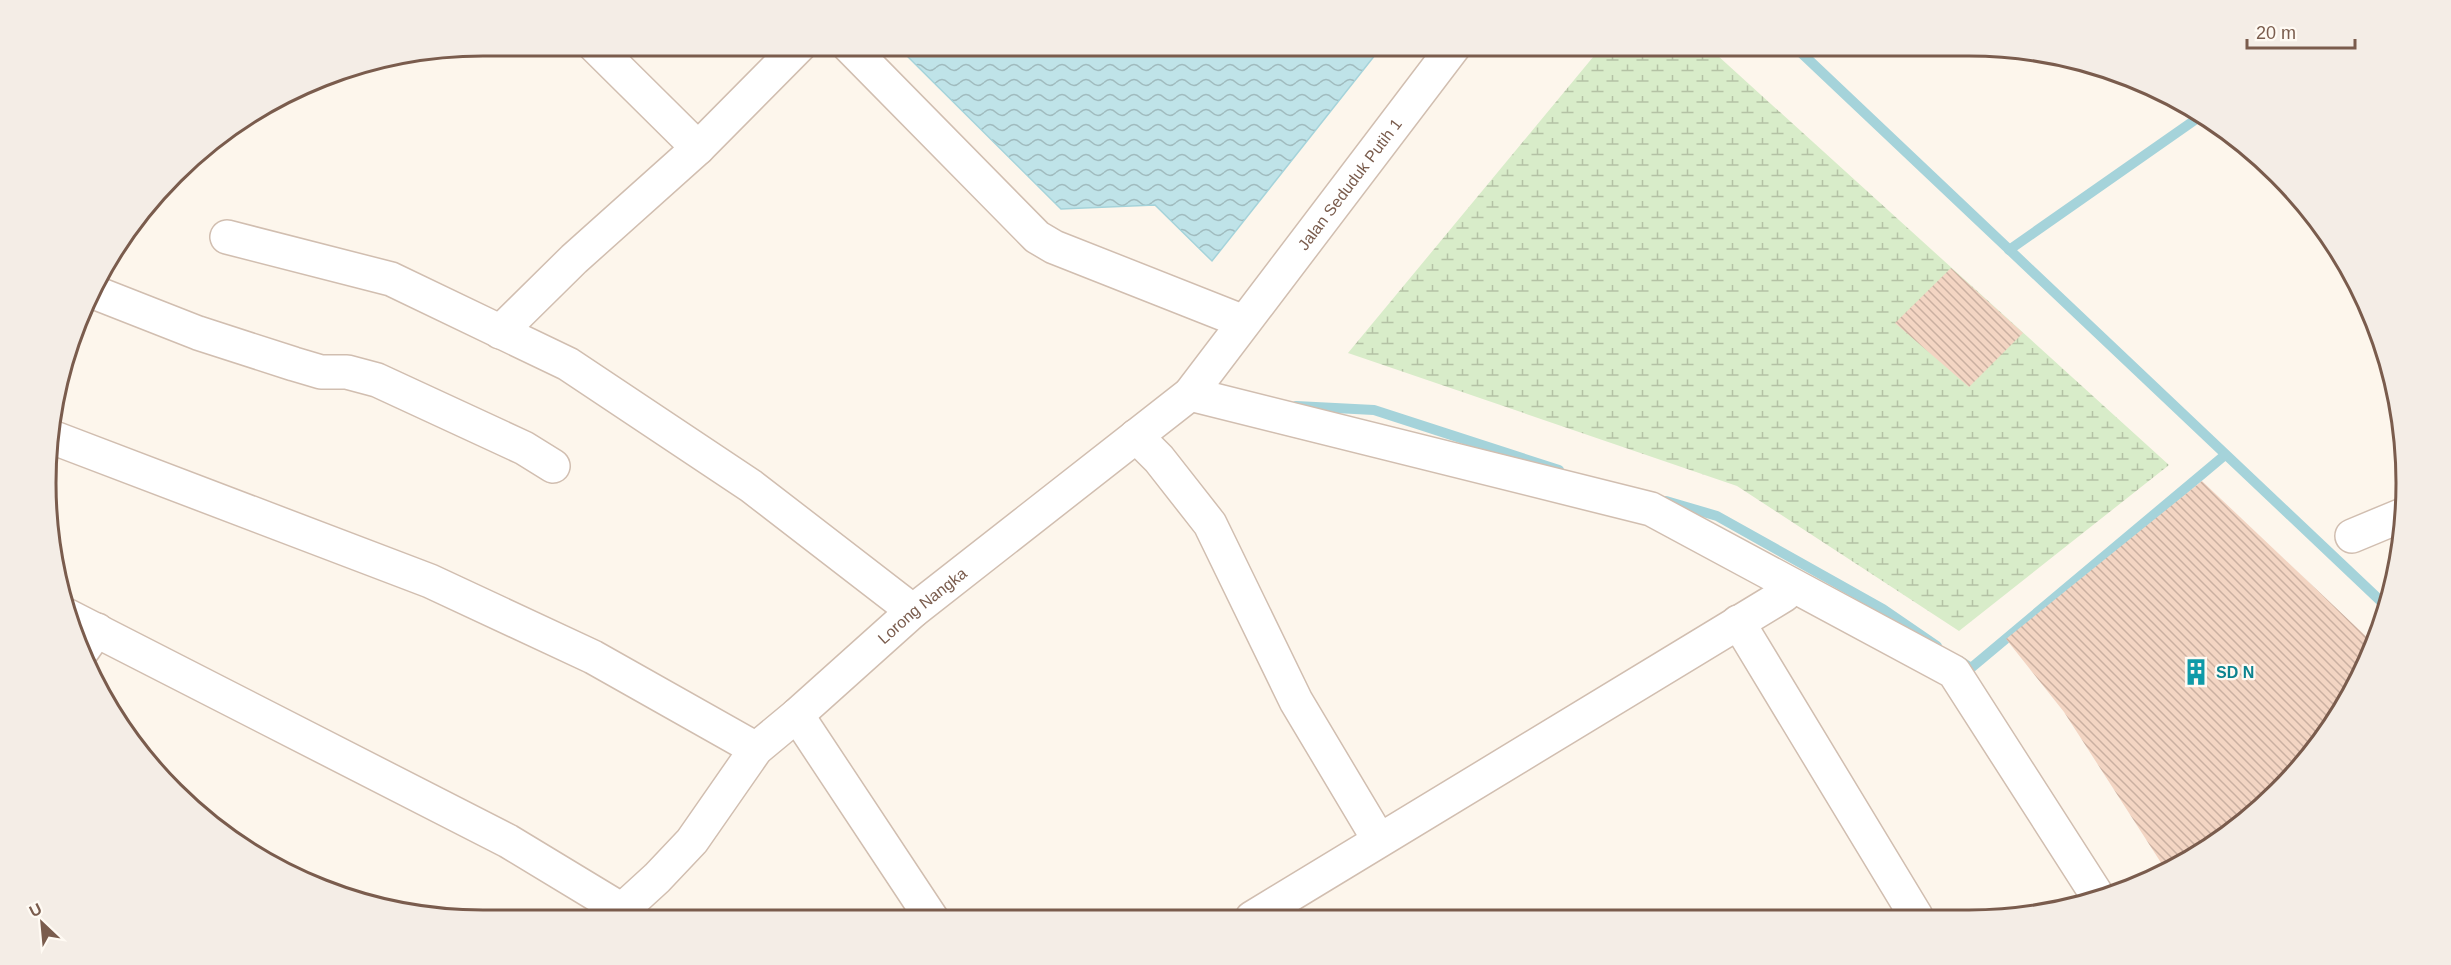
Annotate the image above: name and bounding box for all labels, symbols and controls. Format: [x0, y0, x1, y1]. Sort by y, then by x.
scale bar [2247, 12, 2355, 50]
text: 20 m [2256, 23, 2296, 43]
street label: Jalan Seduduk Putih 1 [1294, 115, 1405, 253]
street label: Lorong Nangka [874, 564, 970, 647]
building icon: SD N [2181, 657, 2211, 687]
place label: SD N [2216, 664, 2254, 681]
north arrow [12, 893, 72, 953]
text: U [27, 900, 45, 920]

